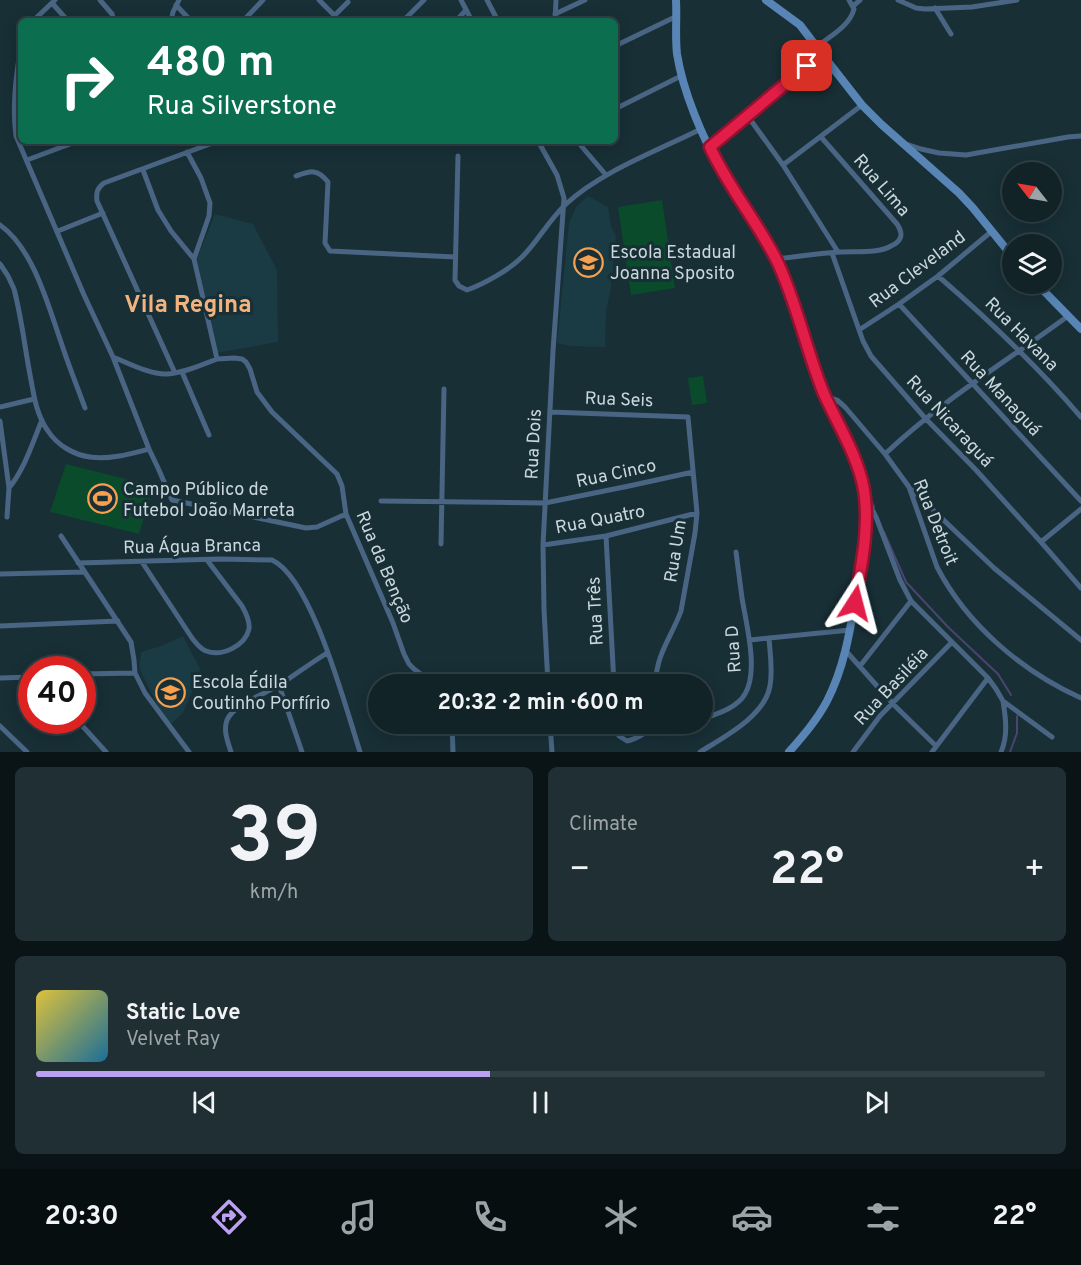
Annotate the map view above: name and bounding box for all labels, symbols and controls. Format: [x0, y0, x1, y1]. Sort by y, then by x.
text: 480 m [147, 38, 275, 91]
pin [781, 40, 832, 91]
icon: right [48, 42, 126, 120]
icon: arrive [790, 49, 823, 82]
text: Rua Silverstone [147, 90, 337, 124]
street label: Rua Lima [848, 150, 914, 222]
north arrow [1002, 162, 1062, 222]
map controls [1002, 162, 1062, 294]
street label: Rua Cleveland [865, 226, 971, 314]
button: layers [1002, 234, 1062, 294]
place label: Escola Estadual Joanna Sposito [610, 242, 736, 286]
school or university icon: Escola Estadual Joanna Sposito [573, 246, 605, 278]
district label: Vila Regina [124, 291, 252, 321]
street label: Rua Havana [979, 293, 1063, 377]
street label: Rua Managuá [954, 346, 1045, 442]
street label: Rua Nicaraguá [900, 371, 997, 473]
street label: Rua Seis [584, 388, 654, 413]
street label: Rua Dois [521, 408, 548, 480]
street label: Rua Cinco [574, 455, 659, 494]
street label: Rua Detroit [907, 476, 962, 569]
place label: Campo Público de Futebol João Marreta [123, 479, 295, 523]
sports icon: Campo Público de Futebol João Marreta [86, 483, 118, 515]
street label: Rua Quatro [553, 501, 647, 540]
street label: Rua da Benção [350, 508, 418, 627]
street label: Rua Um [660, 518, 693, 584]
street label: Rua Água Branca [123, 533, 261, 560]
position arrow [823, 571, 887, 635]
street label: Rua Três [583, 576, 610, 646]
street label: Rua D [721, 624, 748, 674]
street label: Rua Basiléia [850, 643, 934, 731]
speed limit sign: 40 [18, 656, 96, 734]
place label: Escola Édila Coutinho Porfírio [192, 670, 330, 716]
school or university icon: Escola Édila Coutinho Porfírio [155, 676, 187, 708]
text: 20:32 · 2 min · 600 m [437, 690, 644, 717]
text: 39 [227, 791, 321, 890]
text: Climate [569, 812, 638, 838]
text: 22° [770, 843, 844, 900]
text: − [569, 850, 590, 892]
text: + [1024, 850, 1045, 892]
text: km/h [250, 880, 298, 906]
text: Static Love [126, 1000, 240, 1027]
text: Velvet Ray [126, 1027, 220, 1053]
icon: previous [188, 1086, 221, 1119]
icon: pause [524, 1086, 557, 1119]
icon: next [860, 1086, 893, 1119]
icon: directions [208, 1196, 250, 1238]
icon: music [338, 1196, 380, 1238]
icon: phone [469, 1196, 511, 1238]
icon: climate [600, 1196, 642, 1238]
icon: car [731, 1196, 773, 1238]
icon: filters [862, 1196, 904, 1238]
text: 20:30 [44, 1200, 119, 1234]
text: 22° [992, 1200, 1037, 1234]

